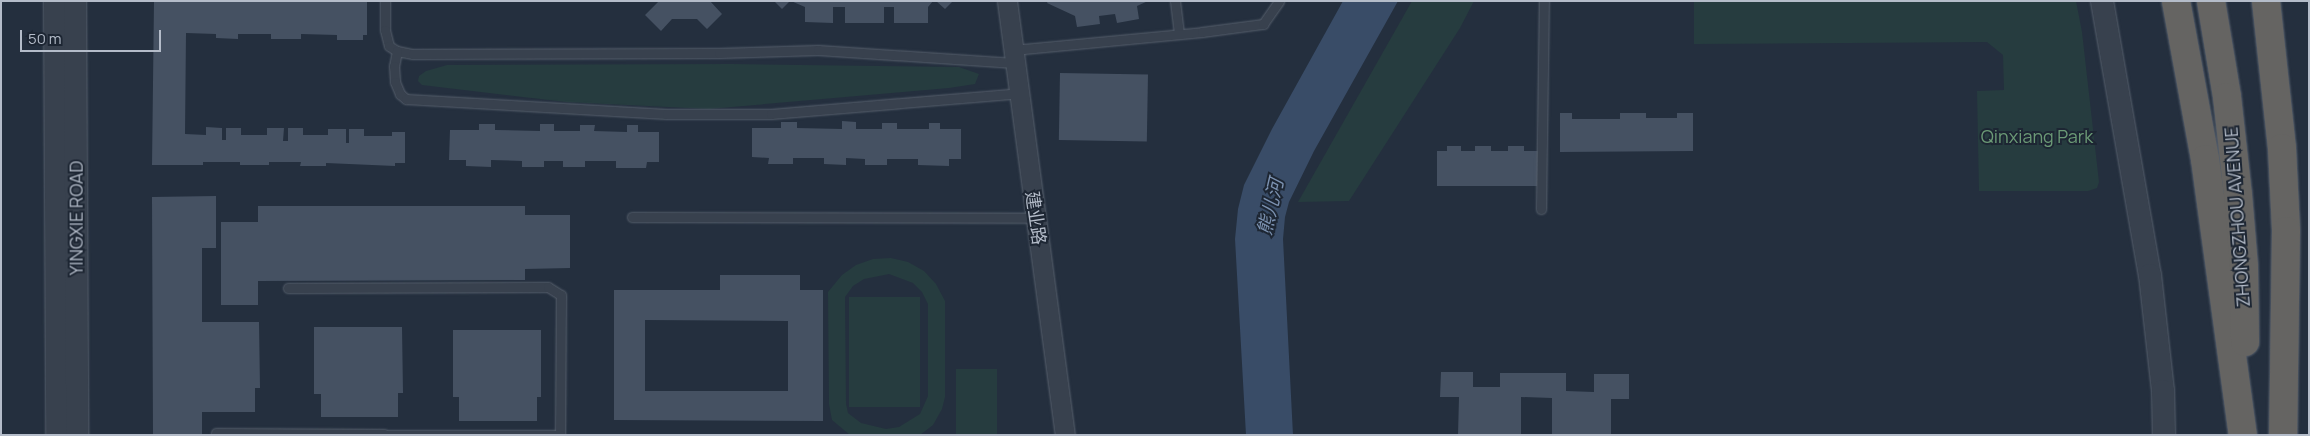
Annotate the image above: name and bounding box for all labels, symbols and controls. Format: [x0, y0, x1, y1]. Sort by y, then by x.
scale bar [22, 20, 164, 52]
text: 50 m [28, 28, 62, 49]
park label: Qinxiang Park [1981, 125, 2093, 147]
street label: ZHONGZHOU AVENUE [2220, 126, 2254, 308]
street label: YINGXIE ROAD [65, 161, 87, 275]
water label: 熊儿河 [1253, 177, 1289, 237]
street label: 建业路 [1022, 190, 1050, 246]

